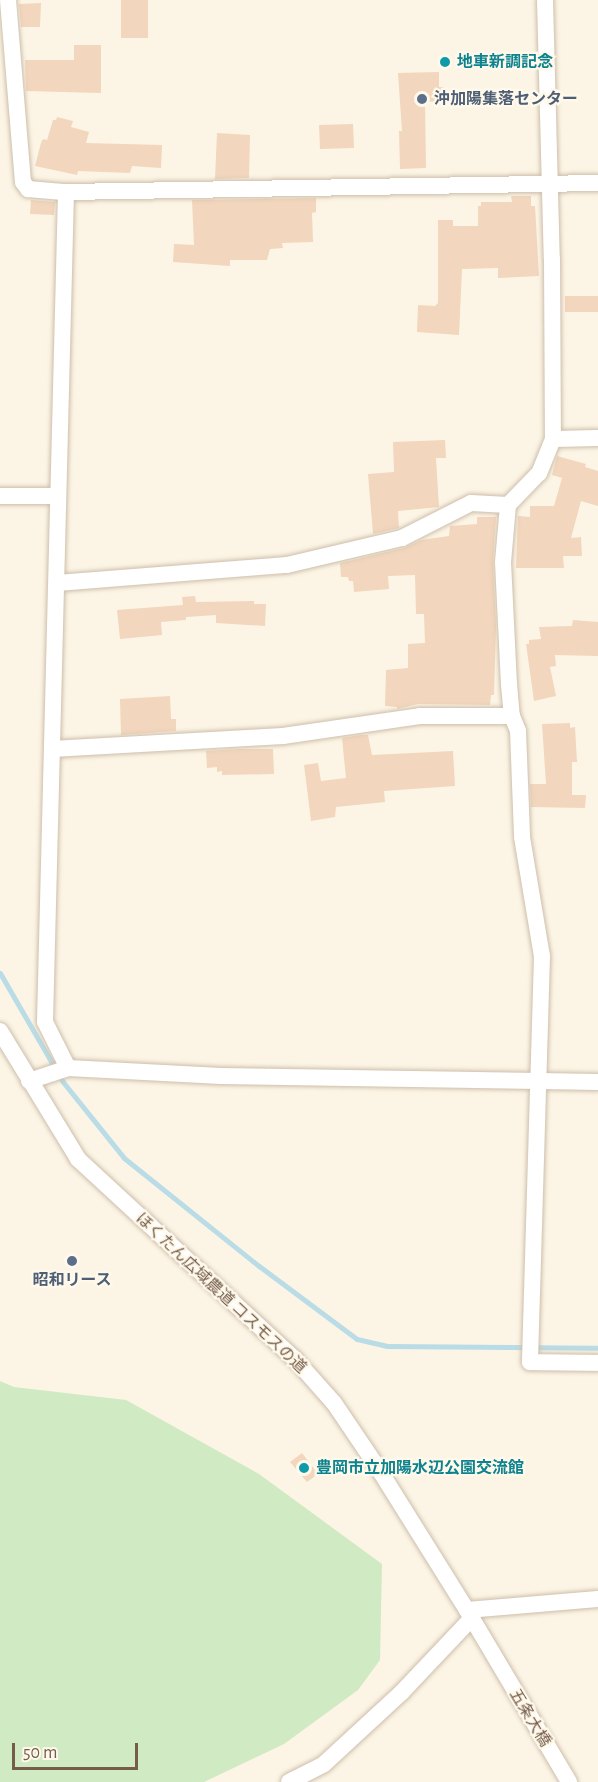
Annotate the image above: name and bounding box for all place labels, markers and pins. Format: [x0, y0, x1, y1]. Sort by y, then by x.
place label: 地車新調記念 [457, 52, 553, 72]
marker: 地車新調記念 [438, 55, 452, 69]
place label: 沖加陽集落センター [434, 89, 578, 109]
marker: 沖加陽集落センター [415, 92, 429, 106]
marker: 昭和リース [65, 1254, 79, 1268]
place label: 昭和リース [32, 1270, 112, 1290]
place label: 豊岡市立加陽水辺公園交流館 [316, 1458, 524, 1478]
marker: 豊岡市立加陽水辺公園交流館 [297, 1461, 311, 1475]

